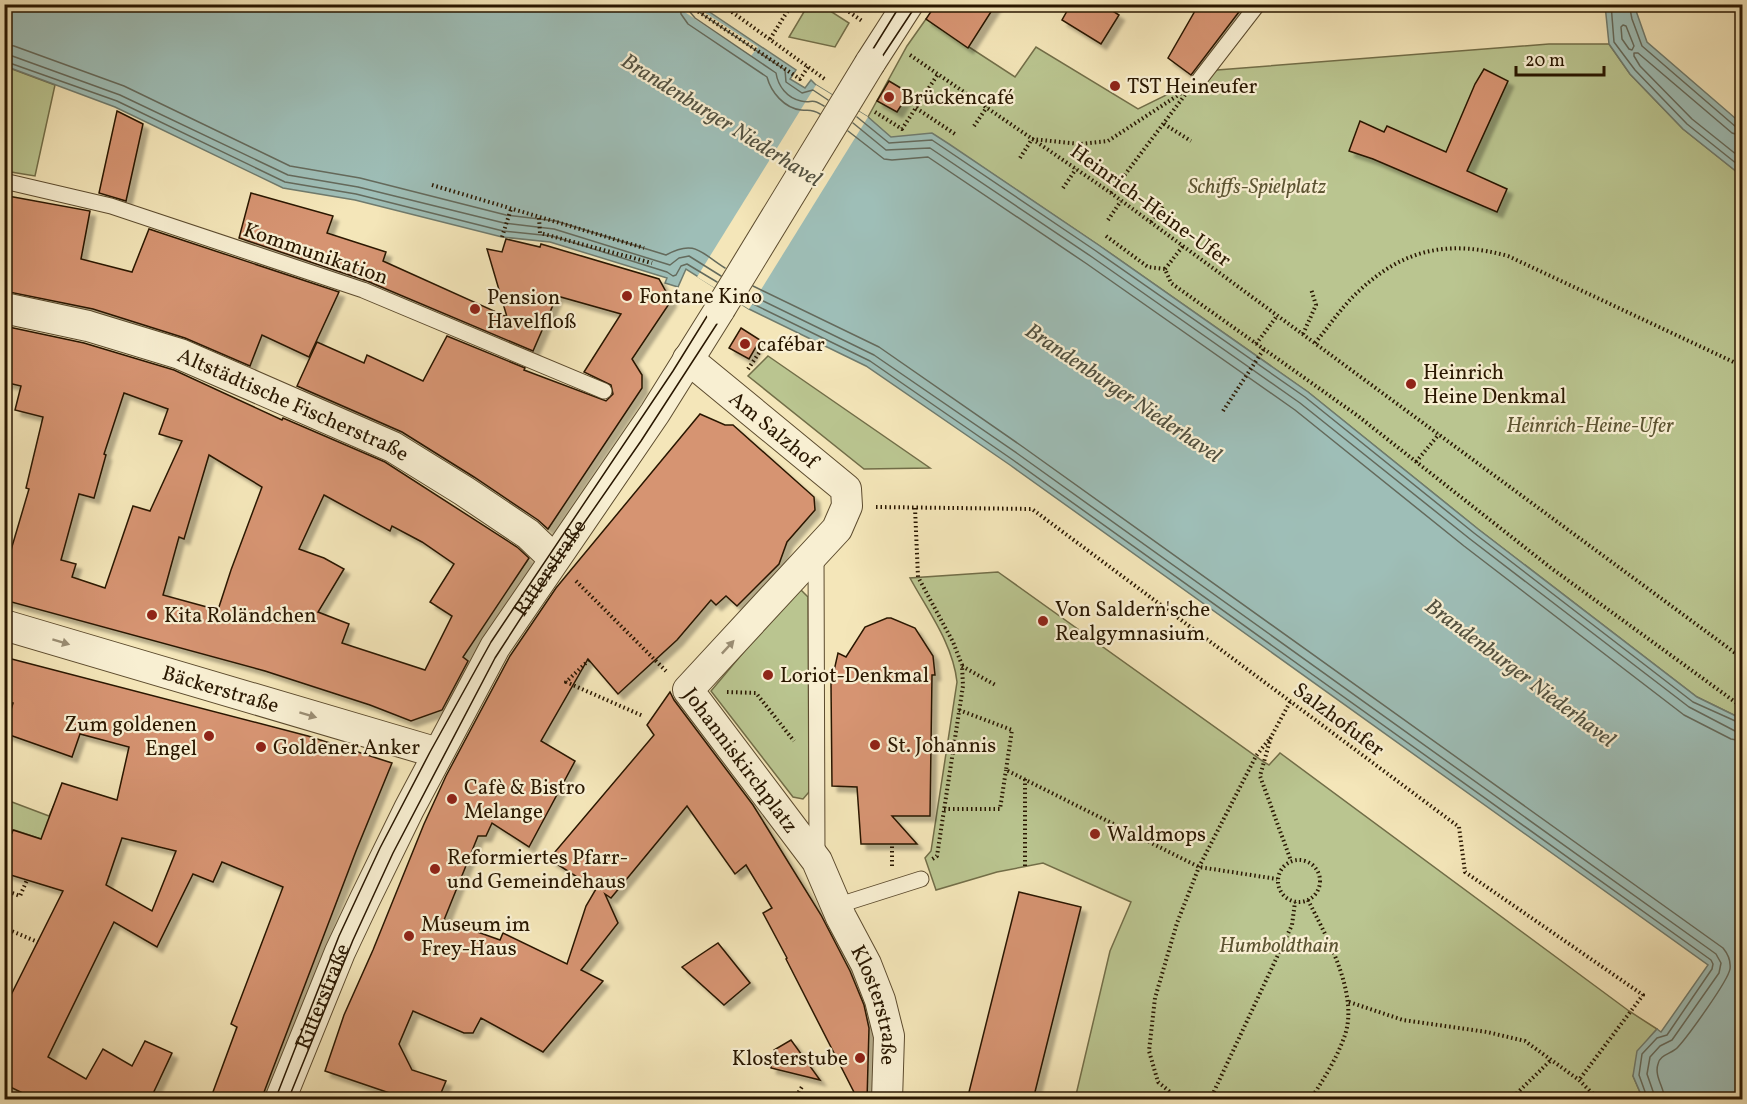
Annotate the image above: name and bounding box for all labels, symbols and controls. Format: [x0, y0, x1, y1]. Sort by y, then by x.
scale bar [1516, 39, 1604, 77]
water label: Brandenburger Niederhavel [614, 47, 827, 196]
text: 20 m [1525, 49, 1565, 74]
place label: TST Heineufer [1127, 73, 1258, 102]
marker: TST Heineufer [1108, 79, 1122, 93]
place label: Brückencafé [901, 84, 1014, 113]
marker: Brückencafé [882, 90, 896, 104]
street label: Heinrich-Heine-Ufer [1064, 138, 1237, 275]
park label: Schiffs-Spielplatz [1188, 173, 1327, 202]
street label: Kommunikation [239, 216, 392, 293]
place label: Fontane Kino [639, 283, 762, 312]
place label: Pension Havelfloß [487, 284, 577, 337]
marker: Fontane Kino [620, 289, 634, 303]
marker: Pension Havelfloß [468, 302, 482, 316]
water label: Brandenburger Niederhavel [1018, 317, 1228, 472]
place label: cafébar [757, 331, 825, 360]
marker: cafébar [738, 337, 752, 351]
street label: Altstädtische Fischerstraße [172, 342, 414, 469]
place label: Heinrich Heine Denkmal [1423, 359, 1566, 412]
marker: Heinrich Heine Denkmal [1404, 377, 1418, 391]
street label: Am Salzhof [722, 385, 825, 477]
park label: Heinrich-Heine-Ufer [1506, 412, 1674, 441]
street label: Ritterstraße [507, 514, 594, 623]
water label: Brandenburger Niederhavel [1418, 592, 1622, 756]
place label: Von Saldern'sche Realgymnasium [1055, 596, 1210, 649]
place label: Kita Roländchen [164, 602, 316, 631]
marker: Kita Roländchen [145, 608, 159, 622]
marker: Von Saldern'sche Realgymnasium [1036, 614, 1050, 628]
one-way arrow [52, 638, 70, 647]
one-way arrow [721, 640, 734, 655]
street label: Bäckerstraße [158, 659, 282, 721]
place label: Loriot-Denkmal [780, 662, 929, 691]
marker: Loriot-Denkmal [761, 668, 775, 682]
street label: Salzhofufer [1286, 676, 1390, 764]
street label: Johanniskirchplatz [675, 682, 804, 840]
place label: Zum goldenen Engel [64, 711, 197, 764]
one-way arrow [299, 711, 317, 720]
marker: Zum goldenen Engel [202, 729, 216, 743]
place label: St. Johannis [887, 732, 996, 761]
place label: Goldener Anker [273, 734, 420, 763]
marker: St. Johannis [868, 738, 882, 752]
marker: Goldener Anker [254, 740, 268, 754]
place label: Cafè & Bistro Melange [464, 774, 585, 827]
marker: Cafè & Bistro Melange [445, 792, 459, 806]
place label: Waldmops [1107, 821, 1206, 850]
marker: Waldmops [1088, 827, 1102, 841]
place label: Reformiertes Pfarr- und Gemeindehaus [447, 844, 628, 897]
marker: Reformiertes Pfarr- und Gemeindehaus [428, 862, 442, 876]
place label: Museum im Frey-Haus [421, 911, 530, 964]
marker: Museum im Frey-Haus [402, 929, 416, 943]
park label: Humboldthain [1219, 932, 1339, 961]
street label: Ritterstraße [289, 939, 358, 1054]
street label: Klosterstraße [843, 940, 902, 1066]
place label: Klosterstube [732, 1045, 848, 1074]
marker: Klosterstube [853, 1051, 867, 1065]

